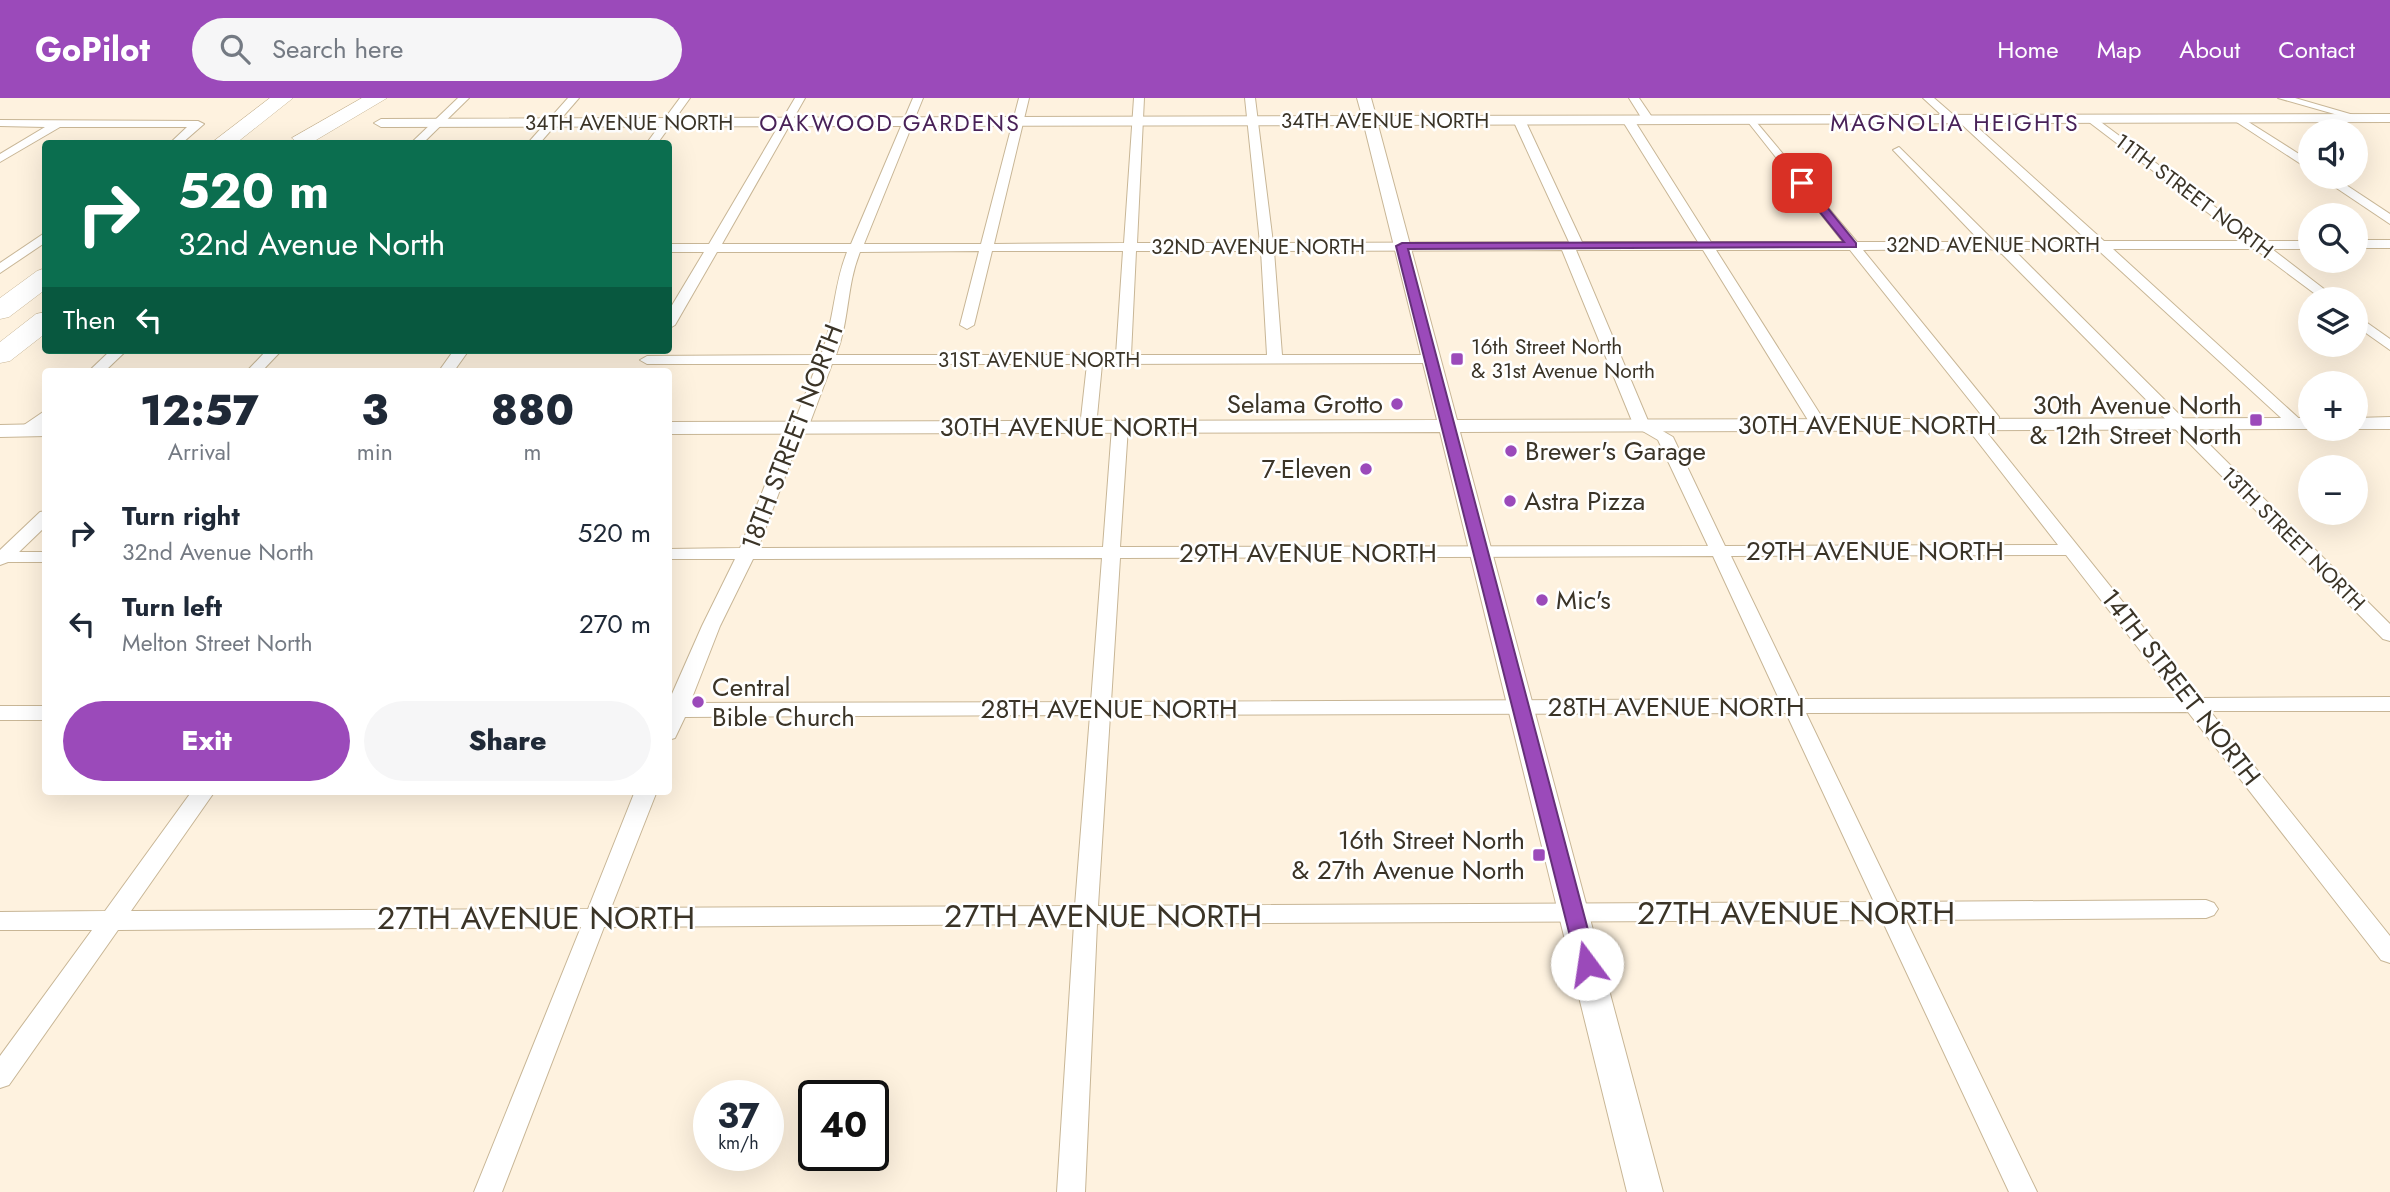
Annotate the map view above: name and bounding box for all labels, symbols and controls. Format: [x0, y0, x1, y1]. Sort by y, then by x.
search box [192, 18, 682, 81]
text: GoPilot [35, 26, 150, 73]
icon: search [216, 30, 254, 68]
text: Search here [272, 30, 403, 68]
text: Home [1997, 32, 2059, 67]
text: Map [2097, 32, 2141, 67]
text: About [2179, 32, 2240, 67]
text: Contact [2278, 32, 2355, 67]
district label: OAKWOOD GARDENS [759, 106, 1021, 140]
street label: 34TH AVENUE NORTH [1281, 106, 1489, 136]
district label: MAGNOLIA HEIGHTS [1830, 106, 2080, 140]
street label: 34TH AVENUE NORTH [525, 108, 733, 138]
map controls [2298, 119, 2368, 525]
button: sound [2298, 119, 2368, 189]
street label: 11TH STREET NORTH [2108, 126, 2280, 266]
pin [1772, 153, 1832, 213]
text: 520 m [178, 156, 329, 226]
icon: arrive [1783, 164, 1821, 202]
icon: right [63, 168, 154, 259]
button: search [2298, 203, 2368, 273]
text: 32nd Avenue North [178, 221, 445, 267]
street label: 32ND AVENUE NORTH [1886, 230, 2100, 260]
street label: 32ND AVENUE NORTH [1151, 232, 1365, 262]
button: layers [2298, 287, 2368, 357]
text: Then [63, 301, 116, 339]
icon: left [130, 301, 168, 339]
street label: 18TH STREET NORTH [731, 319, 853, 555]
place label: 16th Street North & 31st Avenue North [1471, 332, 1655, 386]
street label: 31ST AVENUE NORTH [938, 345, 1140, 375]
marker: 16th Street North & 31st Avenue North [1449, 351, 1465, 367]
button: + [2298, 371, 2368, 441]
text: 12:57 [140, 380, 259, 441]
text: 3 [361, 380, 388, 441]
text: 880 [491, 380, 574, 441]
place label: Selama Grotto [1227, 385, 1383, 423]
place label: 30th Avenue North & 12th Street North [2029, 386, 2242, 454]
marker: Selama Grotto [1389, 396, 1405, 412]
street label: 30TH AVENUE NORTH [1738, 406, 1996, 444]
street label: 30TH AVENUE NORTH [940, 408, 1198, 446]
marker: 30th Avenue North & 12th Street North [2248, 412, 2264, 428]
place label: Brewer's Garage [1525, 432, 1706, 470]
text: Arrival [168, 435, 231, 469]
text: min [357, 435, 393, 469]
text: m [523, 435, 541, 469]
marker: Brewer's Garage [1503, 443, 1519, 459]
place label: 7-Eleven [1262, 450, 1352, 488]
button: − [2298, 455, 2368, 525]
street label: 13TH STREET NORTH [2214, 460, 2372, 618]
marker: 7-Eleven [1358, 461, 1374, 477]
place label: Astra Pizza [1524, 482, 1645, 520]
marker: Astra Pizza [1502, 493, 1518, 509]
text: Turn right [122, 497, 240, 535]
icon: right [63, 514, 101, 552]
text: 520 m [578, 514, 651, 552]
street label: 29TH AVENUE NORTH [1746, 532, 2004, 570]
street label: 29TH AVENUE NORTH [1179, 534, 1437, 572]
text: 32nd Avenue North [122, 535, 314, 569]
street label: 14TH STREET NORTH [2092, 580, 2270, 794]
place label: Mic's [1556, 581, 1611, 619]
text: Turn left [122, 588, 222, 626]
marker: Mic's [1534, 592, 1550, 608]
icon: left [63, 605, 101, 643]
text: 270 m [579, 605, 651, 643]
text: Melton Street North [122, 626, 312, 660]
place label: Central Bible Church [712, 668, 855, 736]
street label: 28TH AVENUE NORTH [1547, 688, 1805, 726]
street label: 28TH AVENUE NORTH [980, 690, 1238, 728]
marker: Central Bible Church [690, 694, 706, 710]
button: Exit [63, 701, 350, 781]
button: Share [364, 701, 651, 781]
place label: 16th Street North & 27th Avenue North [1292, 821, 1525, 889]
marker: 16th Street North & 27th Avenue North [1531, 847, 1547, 863]
street label: 27TH AVENUE NORTH [1637, 890, 1955, 936]
street label: 27TH AVENUE NORTH [944, 893, 1262, 939]
street label: 27TH AVENUE NORTH [377, 895, 695, 941]
position arrow [1550, 927, 1624, 1001]
speed limit sign: 40 [798, 1080, 889, 1171]
text: 37 [717, 1091, 760, 1141]
text: km/h [718, 1130, 759, 1156]

